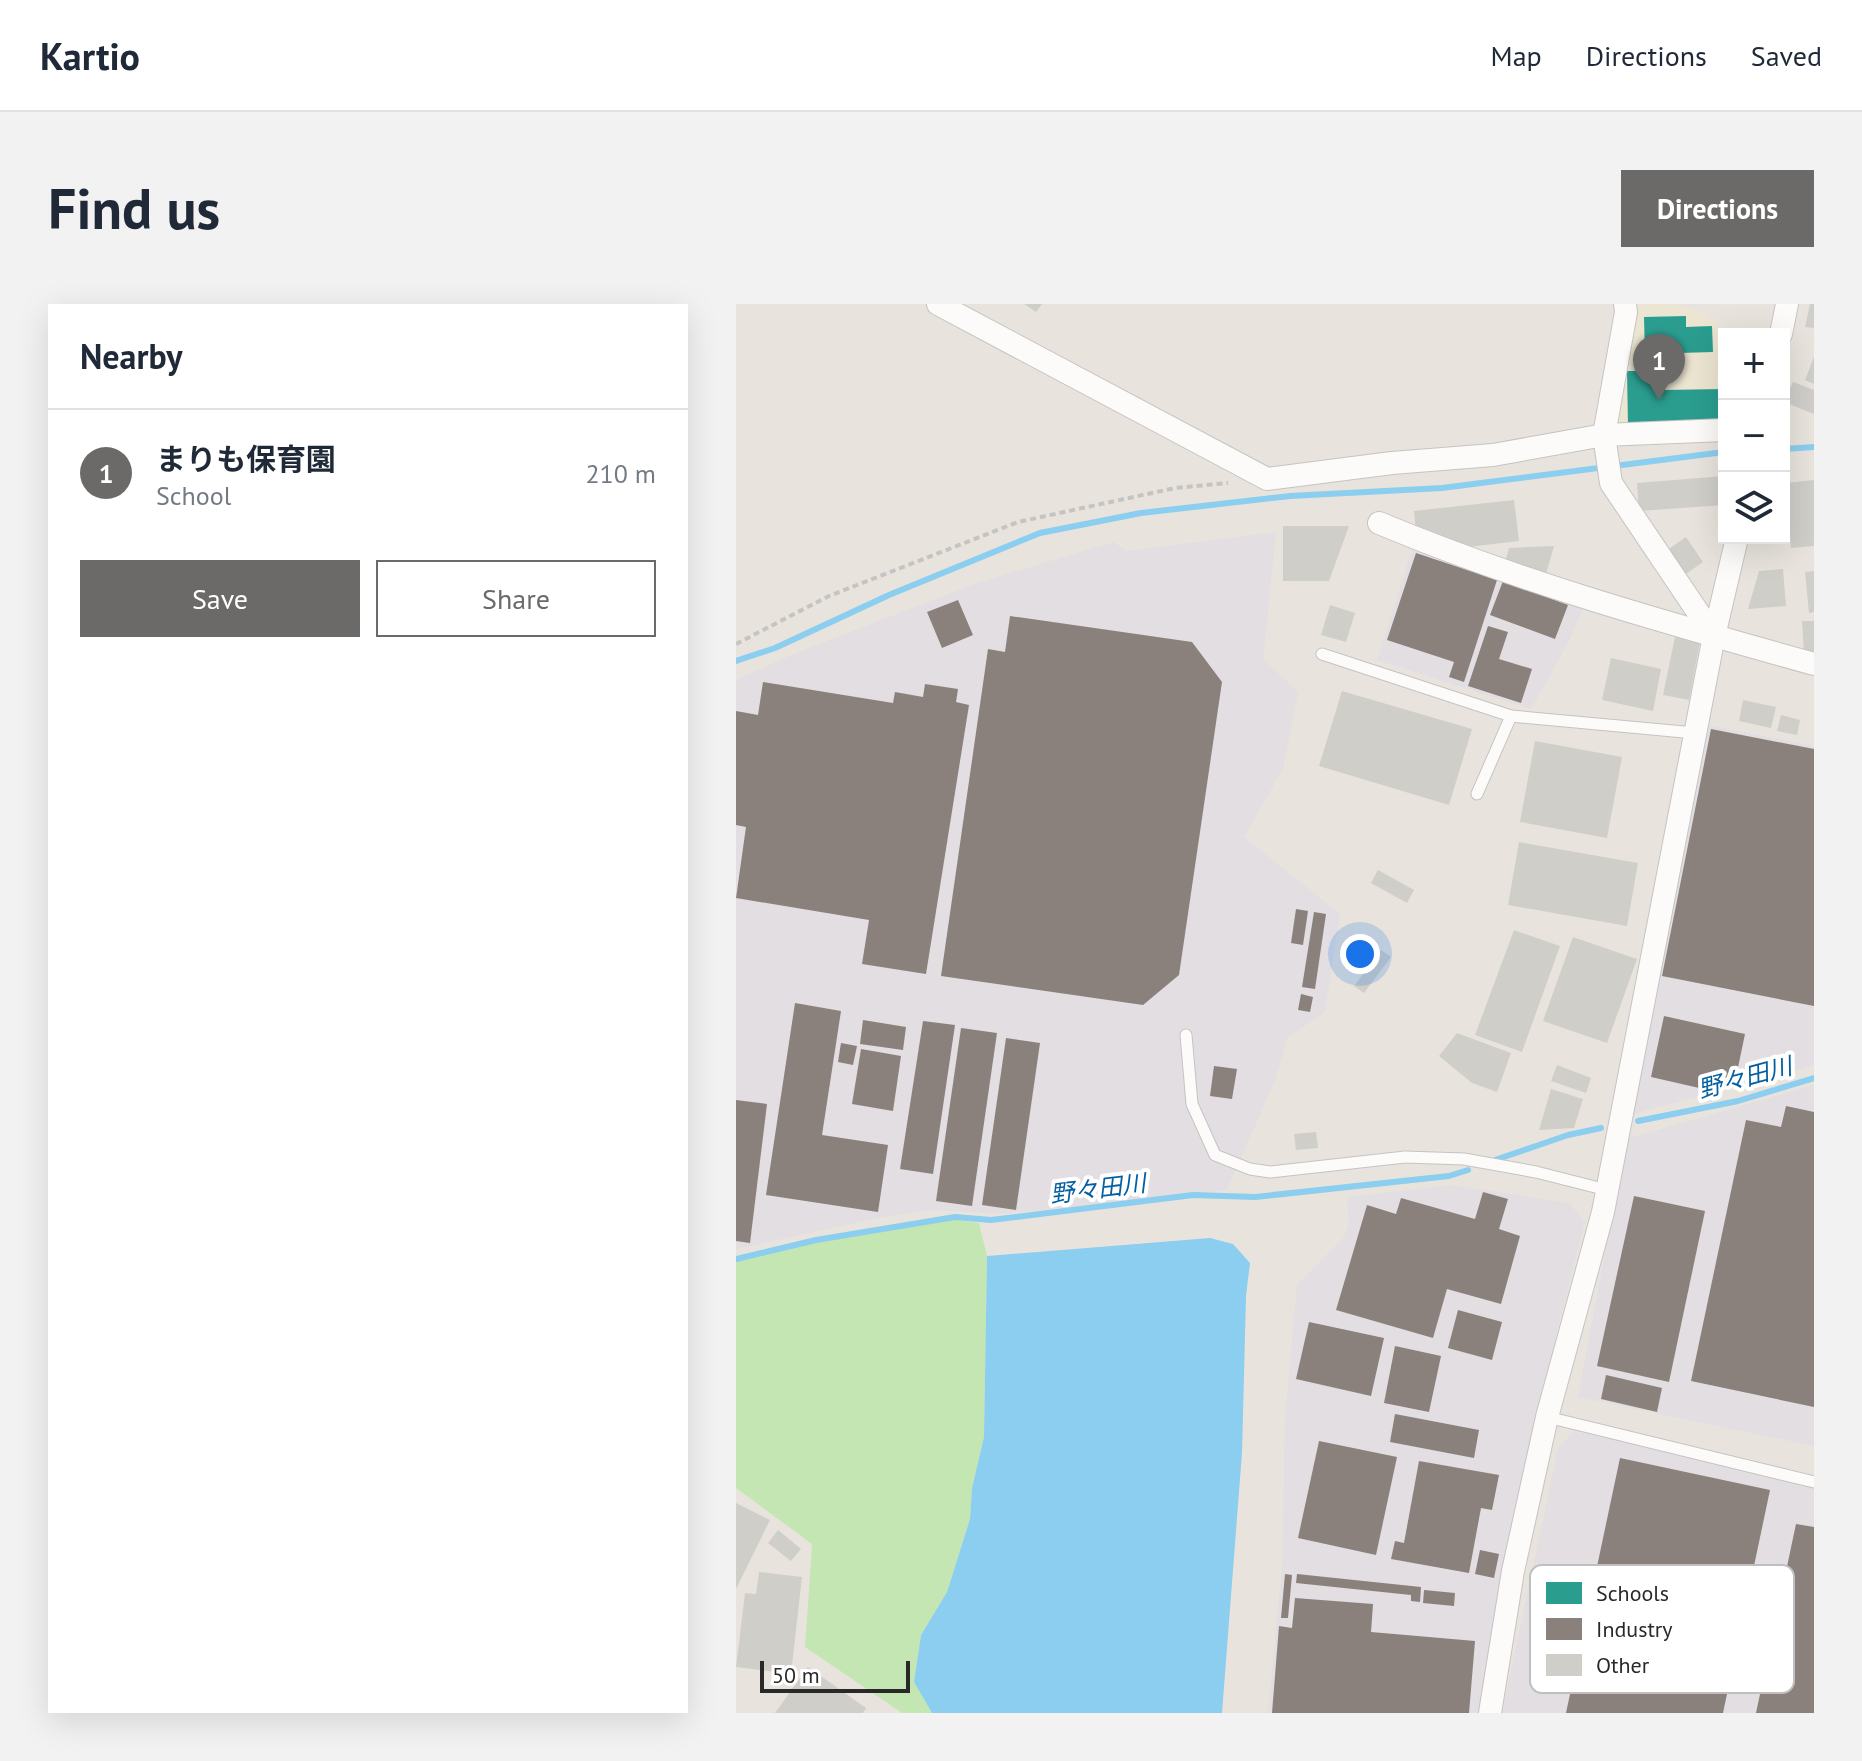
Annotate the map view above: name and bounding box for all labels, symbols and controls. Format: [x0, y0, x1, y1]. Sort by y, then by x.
text: Kartio [40, 31, 140, 80]
text: Map [1491, 37, 1542, 74]
text: Directions [1586, 37, 1707, 74]
text: Saved [1751, 37, 1822, 74]
button: Directions [1621, 170, 1814, 247]
text: Find us [48, 172, 220, 244]
map controls [1718, 328, 1790, 544]
button: + [1718, 328, 1790, 400]
text: Nearby [80, 334, 182, 378]
pin: 1 [1633, 334, 1685, 400]
button: − [1718, 400, 1790, 472]
text: まりも保育園 [156, 439, 336, 478]
text: 1 [99, 457, 113, 490]
text: 210 m [585, 457, 656, 490]
button: layers [1718, 472, 1790, 544]
text: School [156, 479, 231, 512]
button: Save [80, 560, 360, 637]
button: Share [376, 560, 656, 637]
your location [1340, 934, 1380, 974]
water label: 野々田川 [1694, 1049, 1798, 1105]
water label: 野々田川 [1048, 1167, 1150, 1210]
legend [1530, 1565, 1794, 1693]
text: Schools [1596, 1579, 1669, 1607]
text: Industry [1596, 1615, 1673, 1643]
text: Other [1596, 1651, 1650, 1679]
scale bar [760, 1657, 910, 1693]
text: 50 m [772, 1661, 820, 1689]

